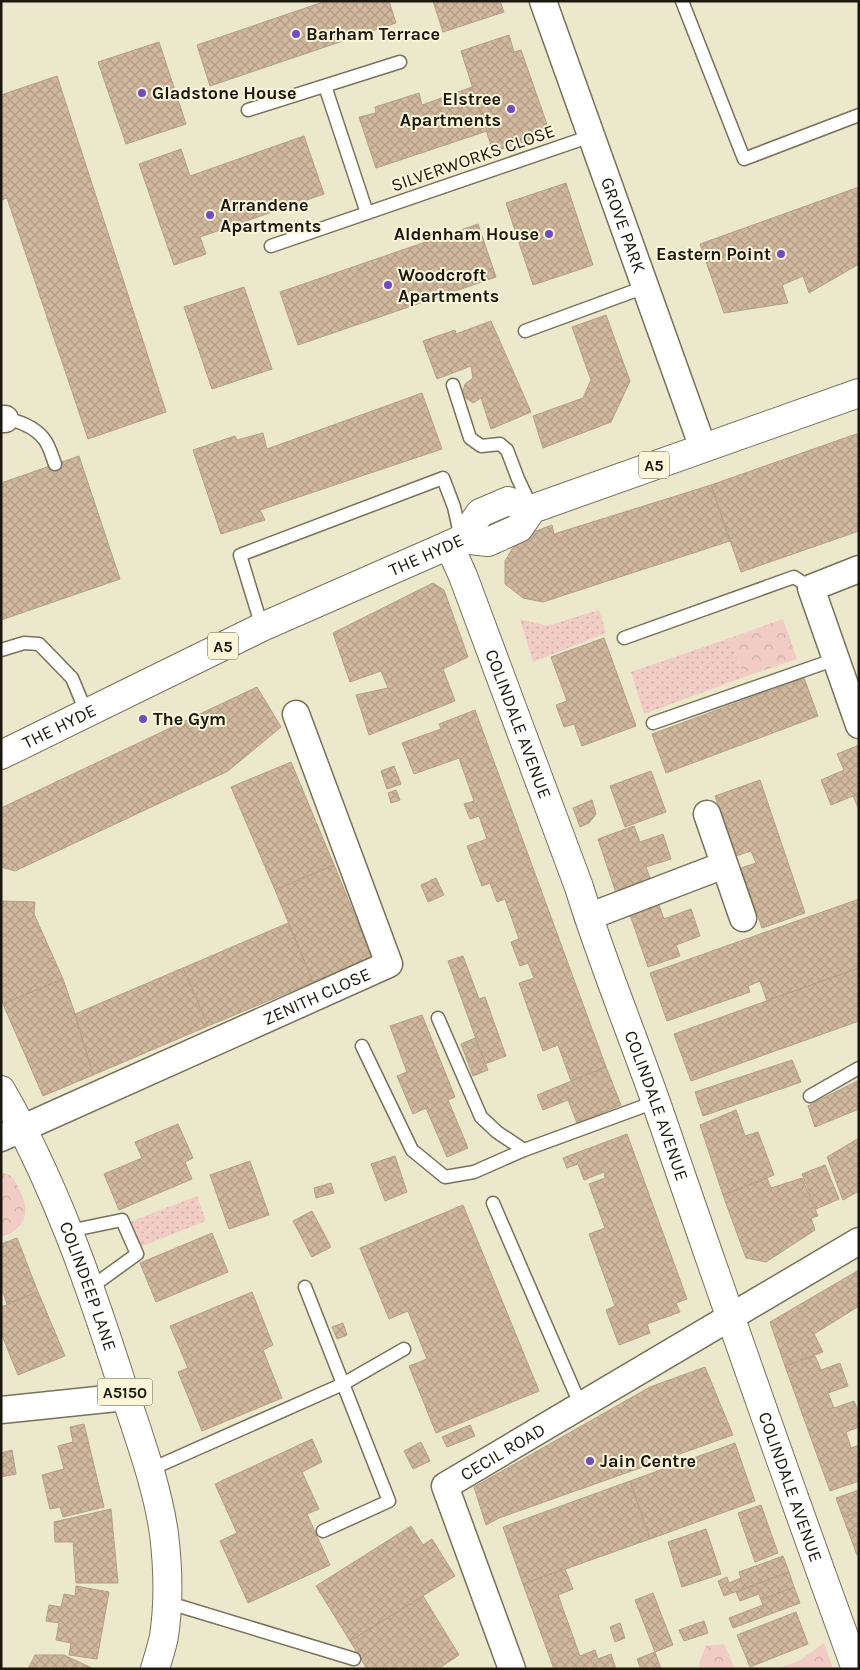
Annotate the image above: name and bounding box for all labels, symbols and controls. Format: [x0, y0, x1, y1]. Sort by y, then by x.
place label: Barham Terrace [306, 23, 440, 45]
marker: Barham Terrace [290, 28, 302, 40]
place label: Gladstone House [152, 82, 297, 104]
marker: Gladstone House [136, 87, 148, 99]
place label: Elstree Apartments [400, 88, 501, 131]
marker: Elstree Apartments [505, 103, 517, 115]
street label: SILVERWORKS CLOSE [388, 120, 558, 196]
street label: GROVE PARK [596, 174, 650, 276]
place label: Arrandene Apartments [220, 194, 321, 237]
marker: Arrandene Apartments [204, 209, 216, 221]
place label: Aldenham House [394, 223, 539, 245]
marker: Aldenham House [543, 228, 555, 240]
place label: Eastern Point [656, 243, 771, 265]
marker: Eastern Point [775, 248, 787, 260]
place label: Woodcroft Apartments [398, 264, 499, 307]
marker: Woodcroft Apartments [382, 279, 394, 291]
road number: A5 [639, 452, 669, 478]
street label: THE HYDE [385, 529, 467, 581]
road number: A5 [208, 632, 238, 659]
street label: COLINDALE AVENUE [480, 646, 556, 802]
street label: THE HYDE [19, 699, 100, 754]
place label: The Gym [153, 708, 226, 730]
marker: The Gym [137, 713, 149, 725]
street label: ZENITH CLOSE [259, 963, 374, 1030]
street label: COLINDALE AVENUE [620, 1028, 693, 1184]
street label: COLINDEEP LANE [55, 1218, 121, 1354]
road number: A5150 [98, 1378, 152, 1405]
street label: COLINDALE AVENUE [754, 1409, 827, 1565]
street label: CECIL ROAD [456, 1418, 549, 1485]
place label: Jain Centre [600, 1450, 696, 1472]
marker: Jain Centre [584, 1455, 596, 1467]

